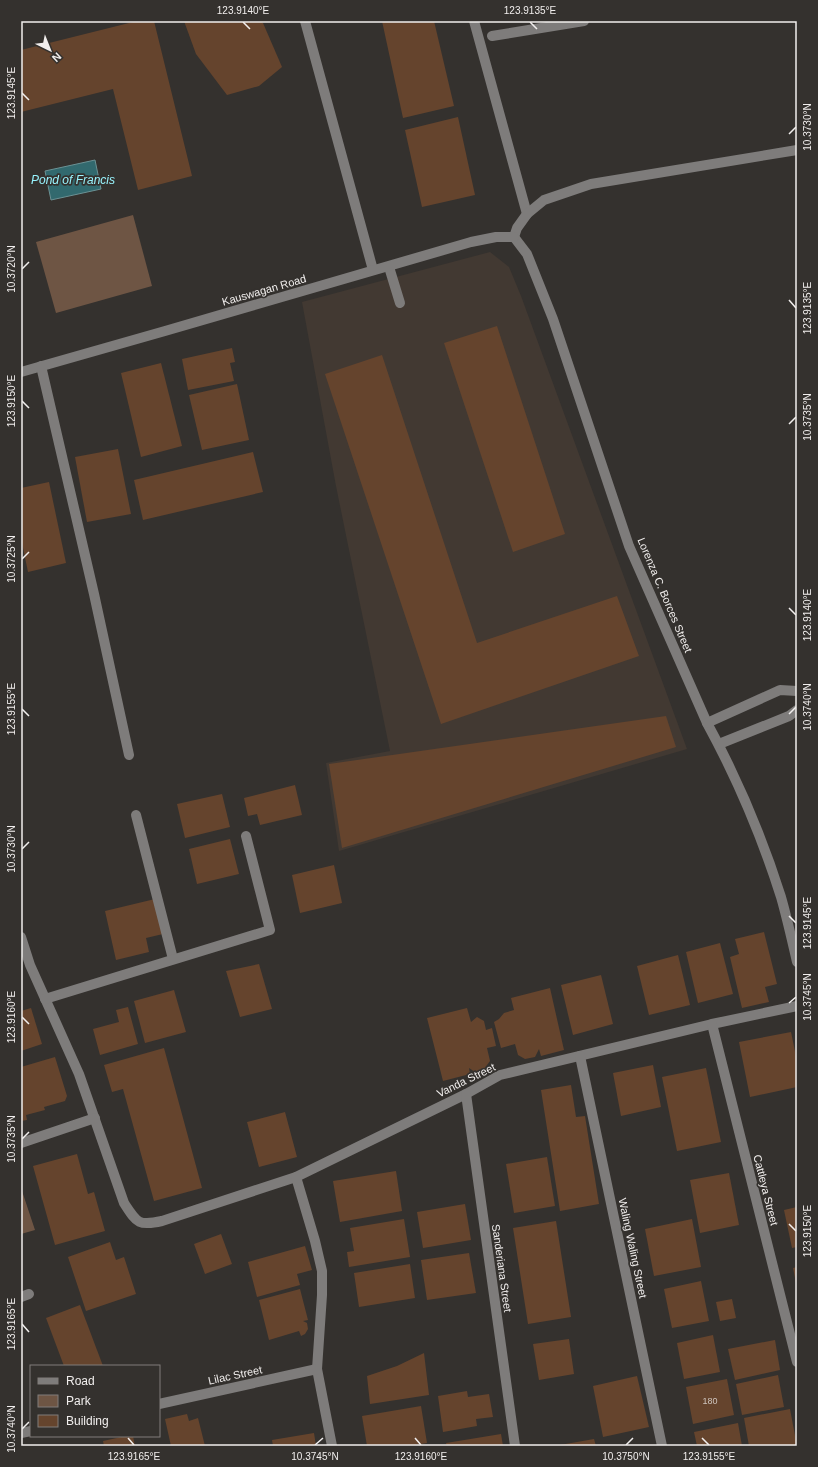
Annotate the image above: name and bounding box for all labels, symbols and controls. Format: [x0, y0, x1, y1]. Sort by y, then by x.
text: 123.9140°E [217, 5, 270, 16]
text: 123.9135°E [504, 5, 557, 16]
north arrow [30, 30, 70, 70]
text: N [50, 50, 64, 64]
text: 123.9145°E [6, 66, 17, 119]
text: 10.3730°N [802, 103, 813, 151]
water label: Pond of Francis [31, 173, 115, 187]
text: 10.3720°N [6, 245, 17, 293]
street label: Kauswagan Road [221, 272, 307, 308]
text: 123.9135°E [802, 281, 813, 334]
text: 123.9150°E [6, 374, 17, 427]
text: 10.3735°N [802, 393, 813, 441]
text: 10.3725°N [6, 535, 17, 583]
street label: Lorenza C. Borces Street [635, 536, 695, 654]
text: 123.9140°E [802, 588, 813, 641]
text: 123.9155°E [6, 682, 17, 735]
text: 10.3740°N [802, 683, 813, 731]
text: 10.3730°N [6, 825, 17, 873]
text: 123.9145°E [802, 896, 813, 949]
text: 10.3745°N [802, 973, 813, 1021]
text: 123.9160°E [6, 990, 17, 1043]
street label: Vanda Street [435, 1061, 497, 1099]
text: 10.3735°N [6, 1115, 17, 1163]
street label: Cattleya Street [751, 1153, 781, 1227]
street label: Waling Waling Street [617, 1197, 649, 1299]
text: 123.9150°E [802, 1204, 813, 1257]
street label: Sanderiana Street [490, 1223, 514, 1313]
text: 123.9165°E [6, 1297, 17, 1350]
street label: Lilac Street [207, 1363, 263, 1387]
legend [30, 1365, 160, 1437]
text: Road [66, 1374, 95, 1388]
text: Park [66, 1394, 92, 1408]
house number: 180 [702, 1396, 718, 1406]
text: 10.3740°N [6, 1405, 17, 1453]
text: Building [66, 1414, 109, 1428]
text: 123.9165°E [108, 1451, 161, 1462]
text: 10.3745°N [291, 1451, 339, 1462]
text: 123.9160°E [395, 1451, 448, 1462]
text: 10.3750°N [602, 1451, 650, 1462]
text: 123.9155°E [683, 1451, 736, 1462]

